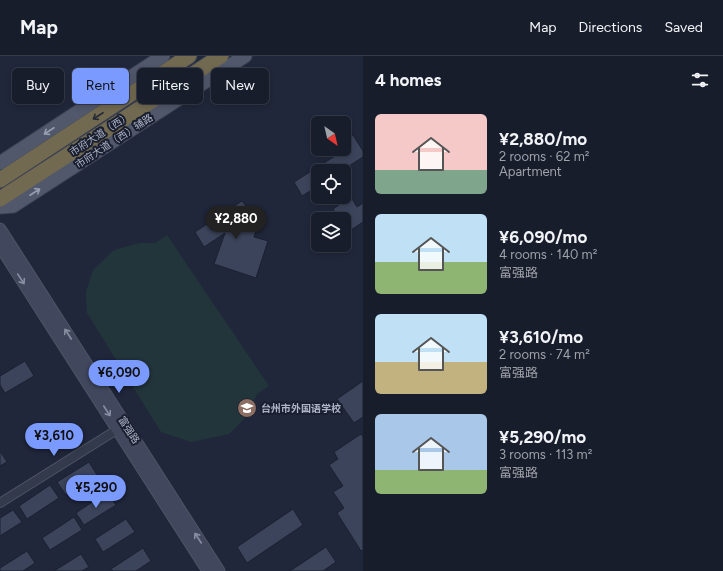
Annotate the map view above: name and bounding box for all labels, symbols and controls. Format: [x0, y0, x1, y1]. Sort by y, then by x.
text: Map [20, 16, 58, 39]
text: Map [529, 19, 557, 36]
text: Directions [579, 19, 642, 36]
text: Saved [664, 19, 703, 36]
chip: Buy [12, 68, 64, 104]
chip: Rent [72, 68, 129, 104]
chip: Filters [137, 68, 203, 104]
chip: New [211, 68, 269, 104]
icon: filters [689, 69, 711, 91]
text: 4 homes [375, 70, 442, 90]
street label: 市府大道（西） [67, 109, 133, 159]
street label: 市府大道（西）辅路 [73, 111, 155, 171]
one-way arrow [93, 112, 104, 120]
north arrow [311, 116, 351, 156]
map controls [311, 116, 351, 252]
one-way arrow [44, 127, 55, 135]
text: ¥2,880/mo [499, 129, 587, 149]
icon: home [407, 130, 455, 178]
text: 2 rooms · 62 m² [499, 149, 589, 164]
button: locate [311, 164, 351, 204]
text: Apartment [499, 164, 562, 179]
one-way arrow [29, 188, 40, 196]
pin: ¥2,880 [203, 206, 269, 240]
text: ¥2,880 [215, 211, 257, 226]
button: layers [311, 212, 351, 252]
text: ¥6,090/mo [499, 227, 587, 247]
icon: home [407, 230, 455, 278]
text: 4 rooms · 140 m² [499, 247, 597, 262]
text: 富强路 [499, 265, 538, 280]
one-way arrow [17, 273, 25, 284]
text: ¥3,610/mo [499, 327, 583, 347]
one-way arrow [63, 328, 71, 340]
icon: home [407, 330, 455, 378]
text: 2 rooms · 74 m² [499, 347, 590, 362]
pin: ¥6,090 [86, 360, 152, 394]
text: ¥6,090 [97, 365, 141, 380]
text: 富强路 [499, 365, 538, 380]
school or university icon: 台州市外国语学校 [236, 397, 258, 419]
place label: 台州市外国语学校 [261, 402, 341, 415]
one-way arrow [103, 406, 111, 417]
street label: 富强路 [115, 414, 143, 446]
pin: ¥3,610 [21, 423, 87, 457]
text: ¥5,290/mo [499, 427, 586, 447]
text: ¥3,610 [34, 428, 74, 443]
icon: home [407, 430, 455, 478]
text: 3 rooms · 113 m² [499, 447, 592, 462]
text: 富强路 [499, 465, 538, 480]
pin: ¥5,290 [63, 475, 129, 509]
text: ¥5,290 [75, 480, 117, 495]
one-way arrow [194, 533, 202, 544]

